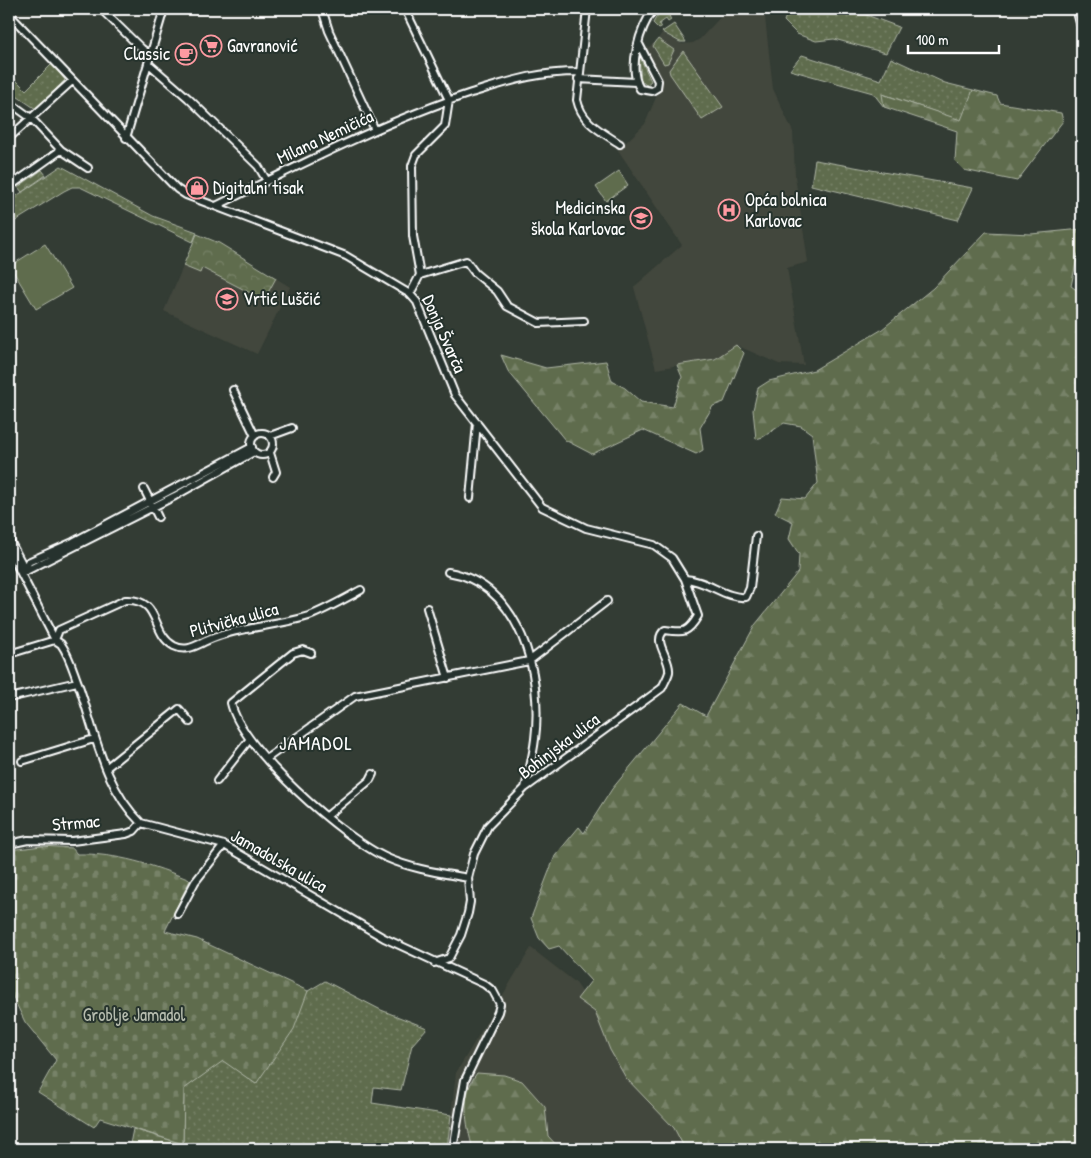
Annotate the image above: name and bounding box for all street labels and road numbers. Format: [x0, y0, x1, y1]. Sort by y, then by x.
street label: Milana Nemičića [272, 103, 377, 170]
street label: Donja Švarča [416, 291, 473, 377]
street label: Plitvička ulica [187, 596, 281, 643]
street label: Bohinjska ulica [513, 707, 605, 784]
street label: Strmac [51, 808, 101, 837]
street label: Jamadolska ulica [226, 823, 332, 898]

